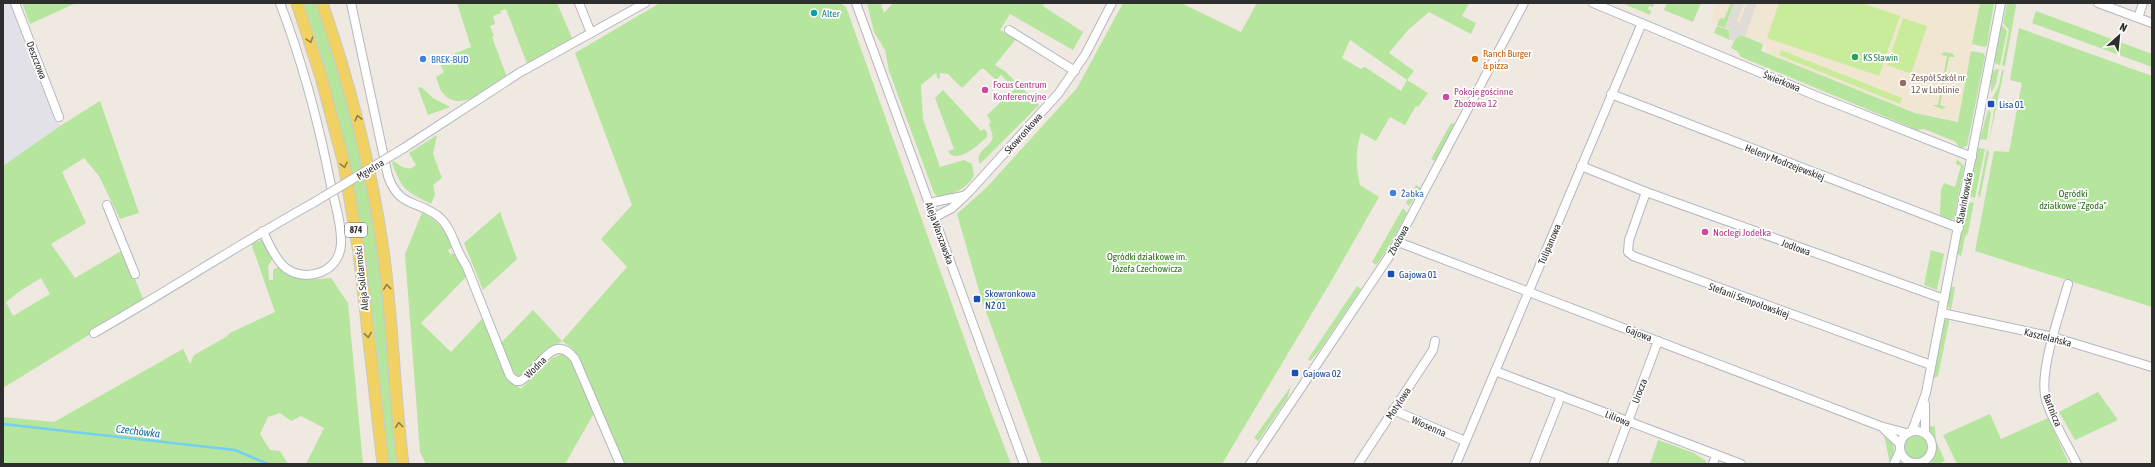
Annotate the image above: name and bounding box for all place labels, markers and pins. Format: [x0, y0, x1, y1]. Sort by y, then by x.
marker: Alter [809, 8, 819, 18]
place label: Alter [822, 8, 841, 19]
place label: Ranch Burger & pizza [1483, 48, 1532, 71]
marker: KS Sławin [1850, 52, 1860, 62]
place label: KS Sławin [1863, 52, 1898, 63]
marker: BREK-BUD [418, 54, 428, 64]
place label: BREK-BUD [431, 54, 469, 65]
marker: Ranch Burger & pizza [1470, 54, 1480, 64]
place label: Zespół Szkół nr 12 w Lublinie [1911, 72, 1967, 95]
marker: Zespół Szkół nr 12 w Lublinie [1898, 78, 1908, 88]
place label: Focus Centrum Konferencyjne [993, 79, 1047, 102]
marker: Focus Centrum Konferencyjne [980, 85, 990, 95]
place label: Pokoje gościnne Zbożowa 12 [1454, 86, 1514, 109]
marker: Pokoje gościnne Zbożowa 12 [1441, 92, 1451, 102]
marker: Lisa 01 [1986, 99, 1996, 109]
place label: Lisa 01 [1999, 99, 2024, 110]
marker: Żabka [1388, 188, 1398, 198]
place label: Żabka [1401, 188, 1424, 199]
marker: Noclegi Jodełka [1700, 227, 1710, 237]
place label: Noclegi Jodełka [1713, 227, 1772, 238]
marker: Gajowa 01 [1386, 269, 1396, 279]
place label: Gajowa 01 [1399, 269, 1437, 280]
place label: Skowronkowa NŻ 01 [985, 288, 1036, 311]
marker: Skowronkowa NŻ 01 [972, 294, 982, 304]
marker: Gajowa 02 [1290, 368, 1300, 378]
place label: Gajowa 02 [1303, 368, 1341, 379]

